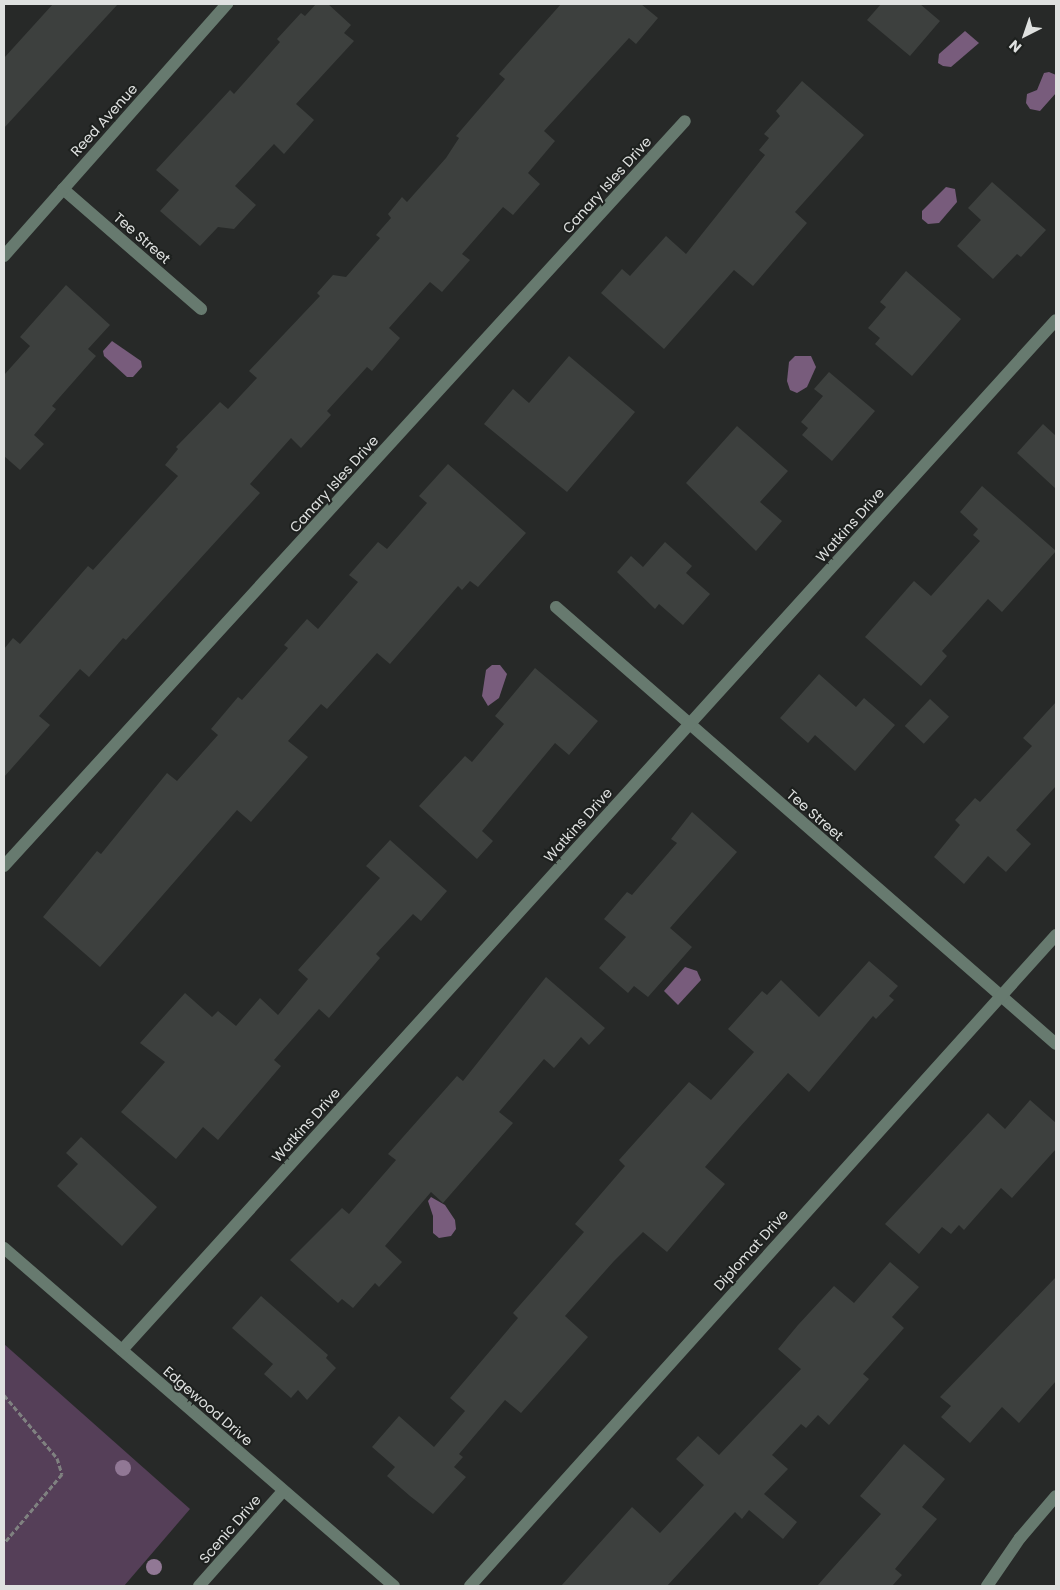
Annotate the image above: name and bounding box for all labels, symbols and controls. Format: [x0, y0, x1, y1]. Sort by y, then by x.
north arrow [1000, 10, 1050, 60]
text: N [1005, 35, 1026, 57]
street label: Reed Avenue [67, 80, 141, 160]
street label: Canary Isles Drive [559, 133, 655, 237]
street label: Tee Street [110, 209, 174, 267]
street label: Canary Isles Drive [286, 432, 382, 536]
street label: Watkins Drive [812, 484, 888, 566]
street label: Watkins Drive [540, 784, 616, 866]
street label: Tee Street [783, 786, 847, 844]
street label: Watkins Drive [268, 1084, 344, 1166]
street label: Diplomat Drive [710, 1206, 792, 1294]
street label: Edgewood Drive [160, 1363, 256, 1449]
street label: Scenic Drive [196, 1491, 264, 1567]

